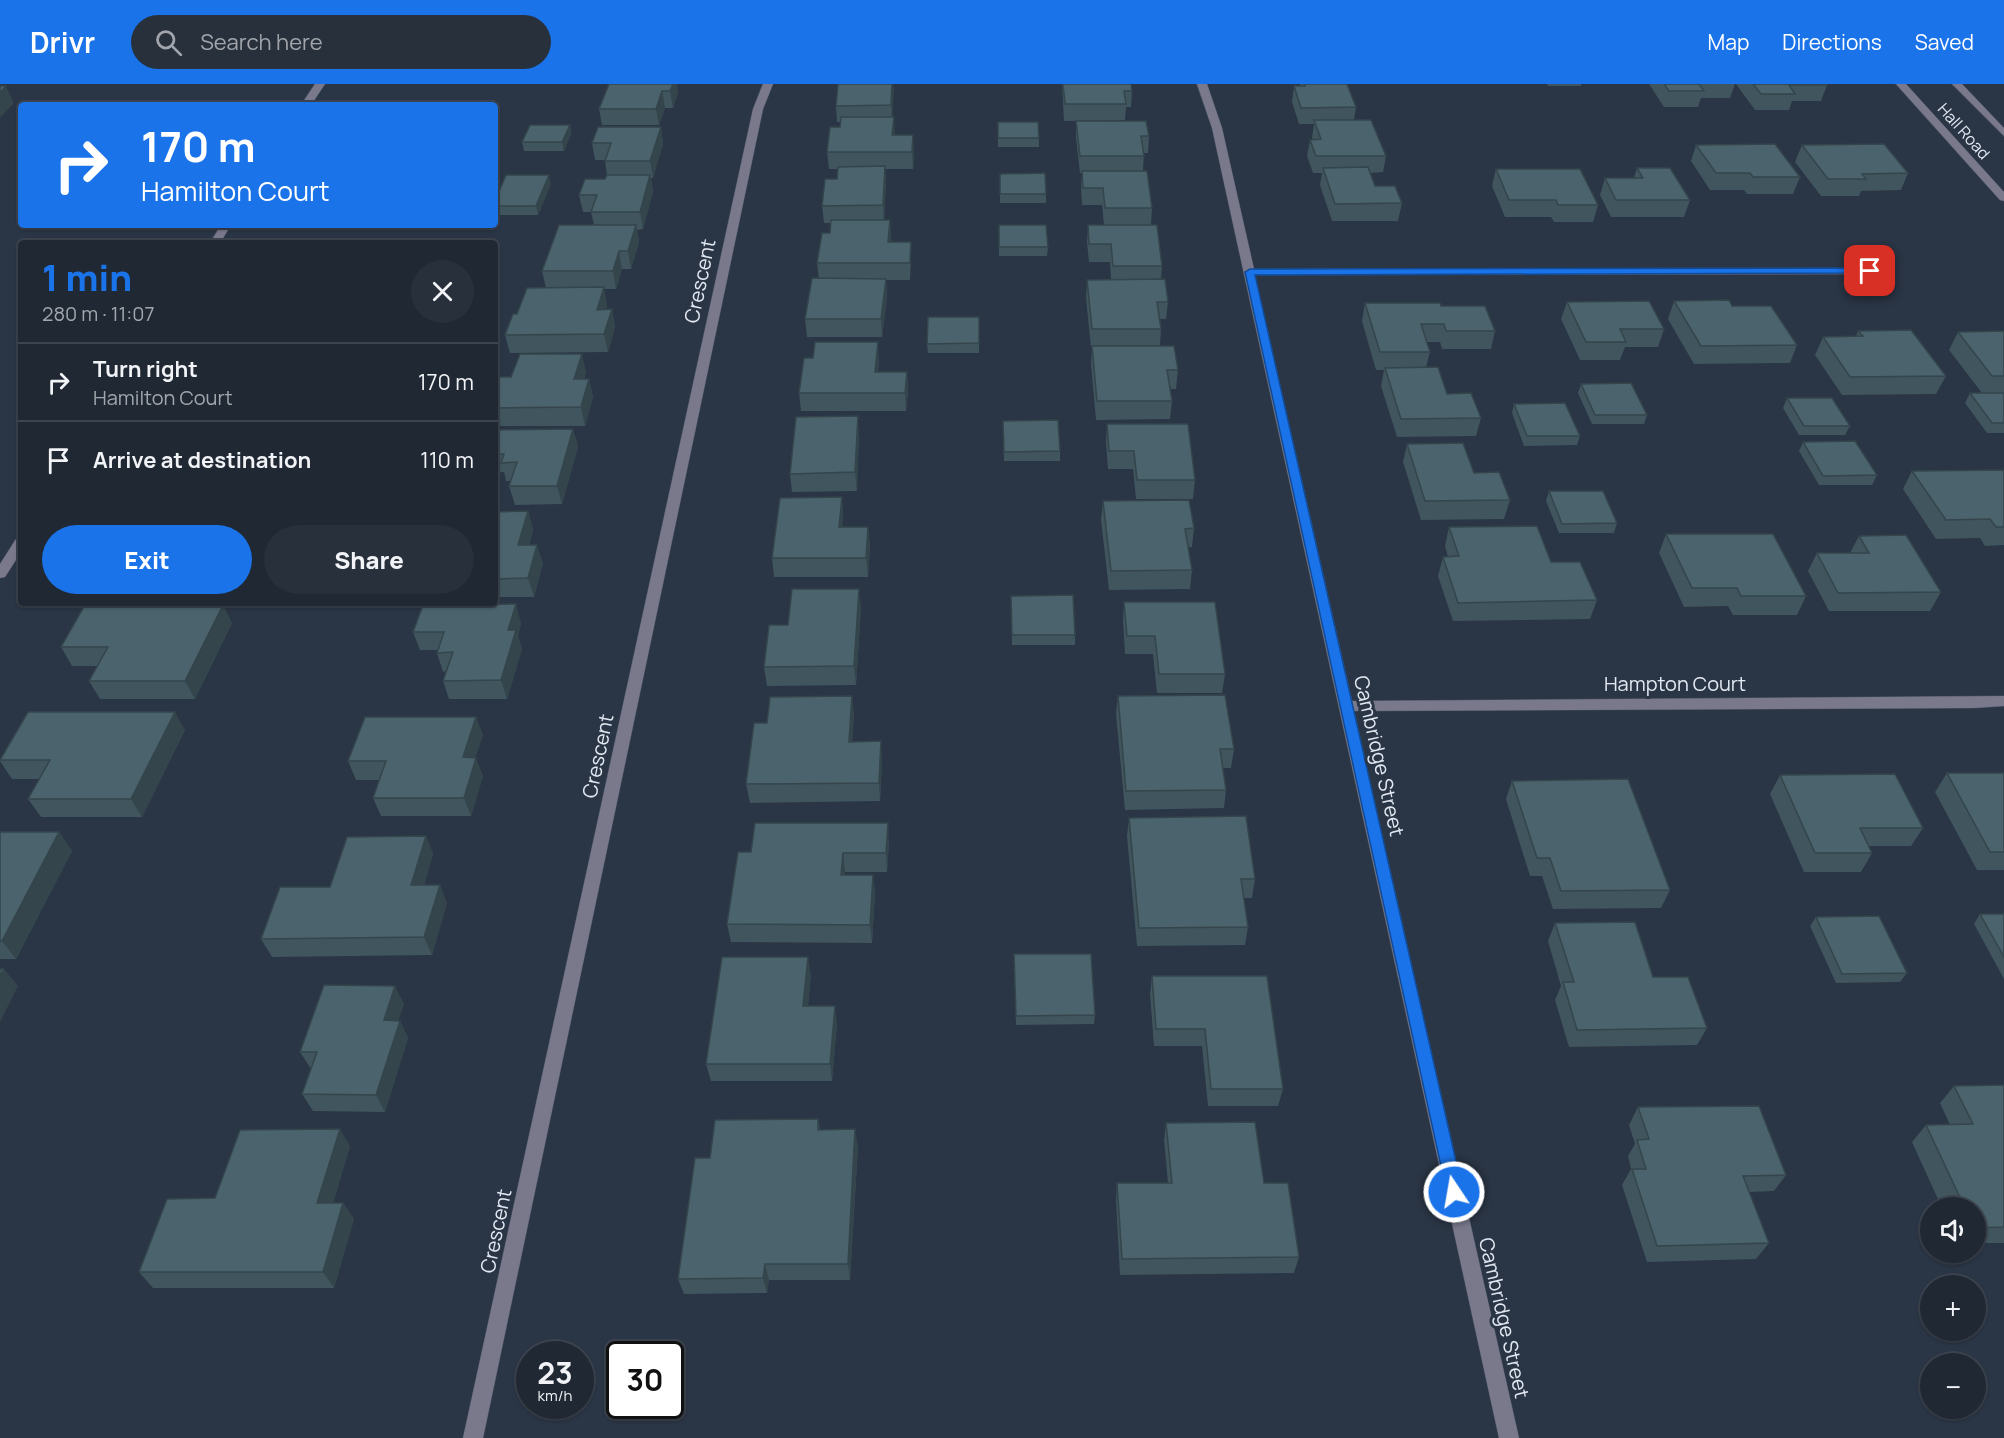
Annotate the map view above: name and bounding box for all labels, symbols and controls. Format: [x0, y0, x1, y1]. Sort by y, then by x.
search box [131, 15, 551, 69]
text: Drivr [30, 23, 95, 61]
icon: search [152, 26, 185, 59]
text: Search here [200, 27, 323, 57]
text: Map [1708, 28, 1749, 56]
text: Directions [1782, 28, 1882, 56]
text: Saved [1915, 28, 1974, 56]
street label: Hall Road [1933, 98, 1995, 164]
text: 170 m [141, 117, 256, 175]
icon: right [42, 126, 120, 204]
text: Hamilton Court [141, 172, 330, 209]
street label: Crescent [677, 236, 722, 326]
pin [1844, 245, 1895, 296]
text: 1 min [42, 253, 132, 302]
icon: arrive [1853, 254, 1886, 287]
button: close [411, 260, 474, 323]
text: 280 m · 11:07 [42, 300, 155, 327]
text: Turn right [93, 354, 198, 384]
icon: right [42, 366, 75, 399]
text: 170 m [418, 367, 474, 397]
text: Hamilton Court [93, 384, 233, 411]
icon: arrive [42, 444, 75, 477]
text: Arrive at destination [93, 445, 311, 475]
text: 110 m [420, 445, 474, 475]
button: Exit [42, 525, 252, 594]
button: Share [264, 525, 474, 594]
street label: Hampton Court [1604, 670, 1746, 697]
street label: Cambridge Street [1348, 673, 1411, 839]
street label: Crescent [575, 711, 620, 801]
position arrow [1422, 1160, 1486, 1224]
street label: Crescent [473, 1186, 518, 1276]
map controls [1920, 1197, 1986, 1419]
button: sound [1920, 1197, 1986, 1263]
street label: Cambridge Street [1473, 1235, 1536, 1401]
button: + [1920, 1275, 1986, 1341]
speed limit sign: 30 [606, 1341, 684, 1419]
text: 23 [537, 1352, 573, 1393]
button: − [1920, 1353, 1986, 1419]
text: km/h [538, 1385, 572, 1406]

